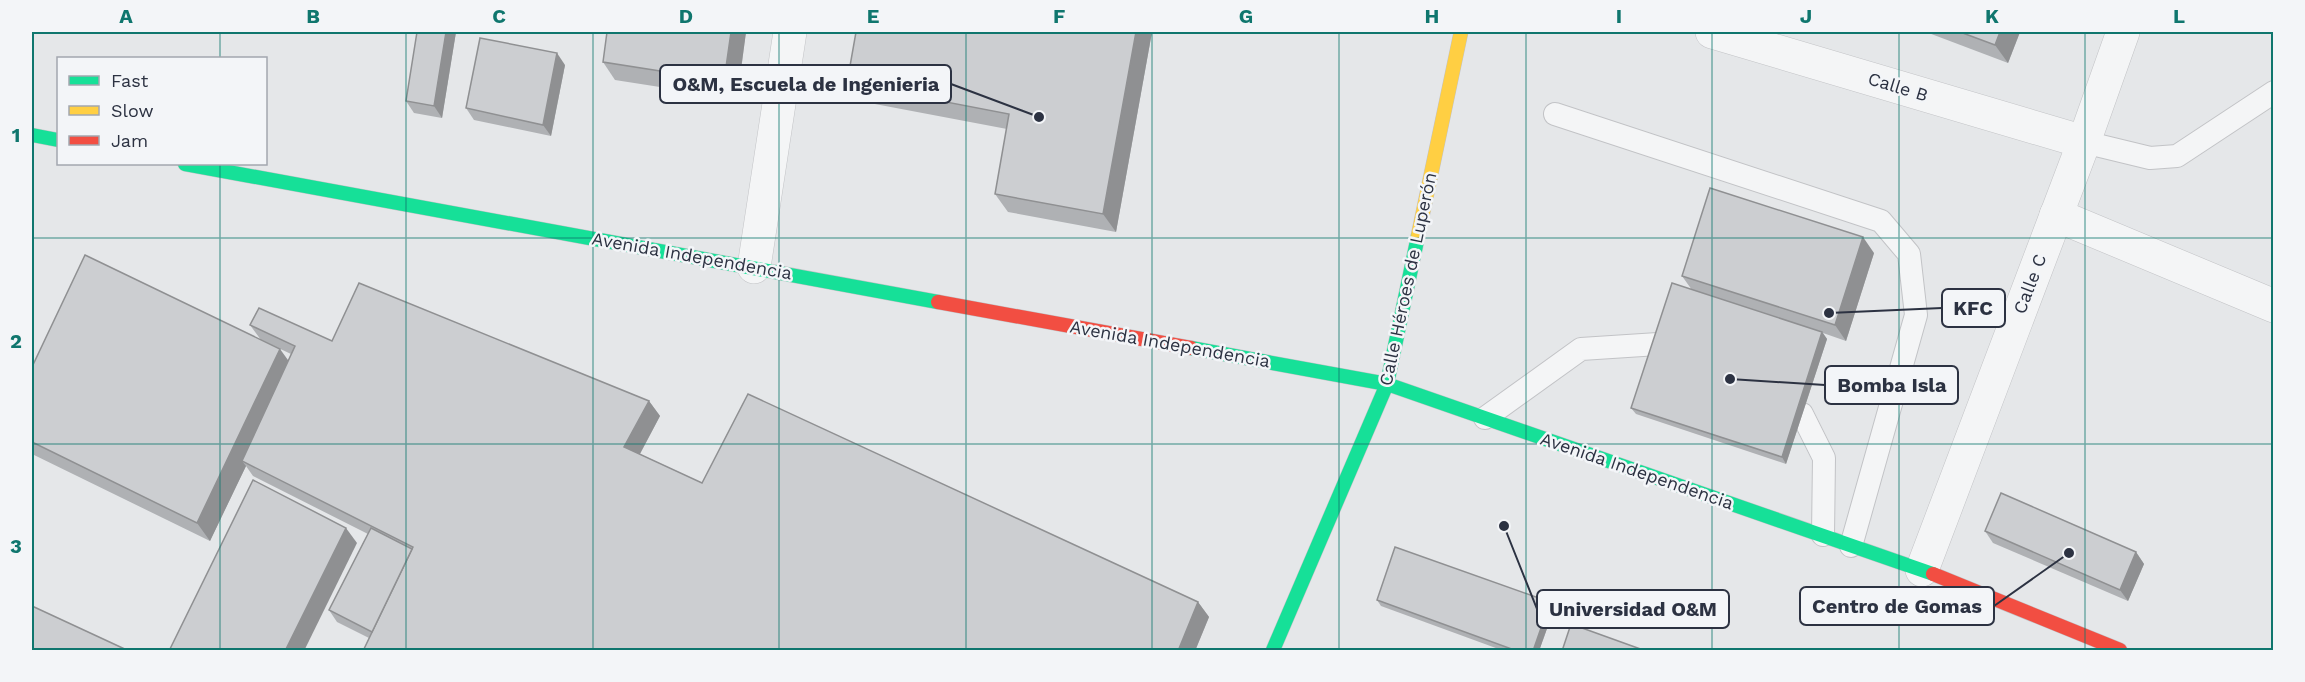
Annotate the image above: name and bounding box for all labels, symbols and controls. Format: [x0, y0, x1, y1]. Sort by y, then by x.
text: A [119, 4, 133, 28]
text: B [306, 4, 320, 28]
text: C [492, 4, 506, 28]
text: D [679, 4, 693, 28]
text: E [867, 4, 879, 28]
text: F [1053, 4, 1065, 28]
text: G [1239, 4, 1253, 28]
text: H [1425, 4, 1439, 28]
text: I [1616, 4, 1622, 28]
text: J [1800, 4, 1812, 28]
text: K [1985, 4, 1999, 28]
text: L [2173, 4, 2185, 28]
legend [57, 57, 267, 165]
callout: O&M, Escuela de Ingenieria [660, 65, 951, 103]
street label: Calle B [1866, 67, 1931, 106]
text: Fast [111, 70, 149, 91]
text: O&M, Escuela de Ingenieria [673, 72, 940, 96]
text: Slow [111, 100, 154, 121]
text: 1 [12, 123, 20, 147]
text: Jam [111, 130, 148, 151]
street label: Calle Héroes de Luperón [1375, 170, 1440, 387]
street label: Avenida Independencia [590, 228, 794, 283]
street label: Calle C [2009, 251, 2051, 317]
callout: KFC [1942, 289, 2005, 327]
text: KFC [1953, 296, 1993, 320]
street label: Avenida Independencia [1068, 316, 1272, 371]
text: 2 [10, 329, 22, 353]
callout: Bomba Isla [1825, 366, 1958, 404]
text: Bomba Isla [1837, 373, 1947, 397]
street label: Avenida Independencia [1538, 428, 1737, 513]
text: 3 [10, 534, 22, 558]
callout: Centro de Gomas [1800, 587, 1994, 625]
callout: Universidad O&M [1537, 590, 1729, 628]
text: Centro de Gomas [1812, 594, 1982, 618]
text: Universidad O&M [1549, 597, 1717, 621]

